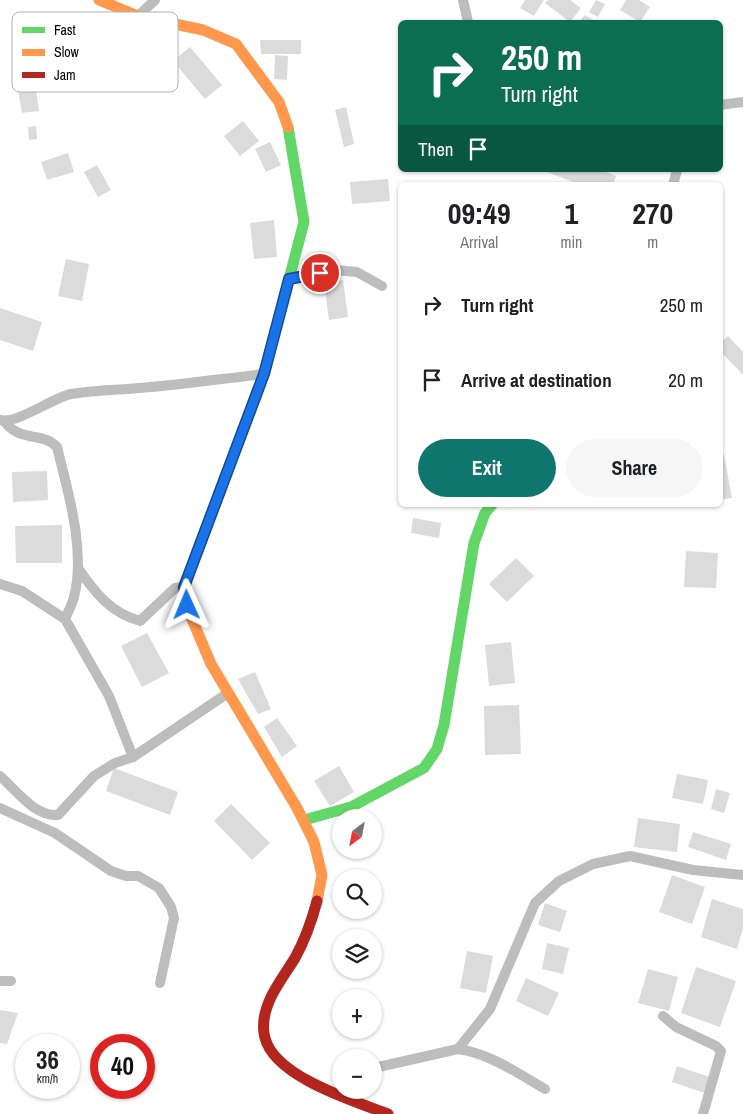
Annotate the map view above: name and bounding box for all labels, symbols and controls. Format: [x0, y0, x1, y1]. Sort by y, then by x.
legend [12, 12, 178, 92]
text: Fast [54, 21, 76, 39]
text: 250 m [501, 34, 582, 81]
icon: right [418, 40, 483, 105]
text: Slow [54, 43, 80, 61]
text: Jam [54, 66, 76, 84]
text: Turn right [501, 79, 578, 109]
icon: arrive [464, 135, 492, 163]
text: Then [418, 136, 454, 162]
text: 09:49 [448, 193, 511, 233]
text: 1 [565, 193, 578, 233]
text: 270 [632, 193, 673, 233]
text: Arrival [460, 231, 498, 253]
text: min [560, 231, 582, 253]
text: m [647, 231, 658, 253]
pin [299, 252, 341, 294]
icon: arrive [306, 259, 334, 287]
icon: right [418, 291, 446, 319]
text: Turn right [461, 292, 533, 318]
text: 250 m [660, 292, 703, 318]
icon: arrive [418, 366, 446, 394]
text: Arrive at destination [461, 367, 612, 393]
text: 20 m [668, 367, 703, 393]
button: Exit [418, 439, 556, 497]
button: Share [566, 439, 703, 497]
position arrow [160, 578, 212, 630]
north arrow [332, 809, 382, 859]
map controls [332, 809, 382, 1099]
button: search [332, 869, 382, 919]
button: layers [332, 929, 382, 979]
button: + [332, 989, 382, 1039]
speed limit sign: 40 [90, 1034, 155, 1099]
text: 36 [36, 1043, 59, 1077]
button: − [332, 1049, 382, 1099]
text: km/h [37, 1071, 58, 1087]

